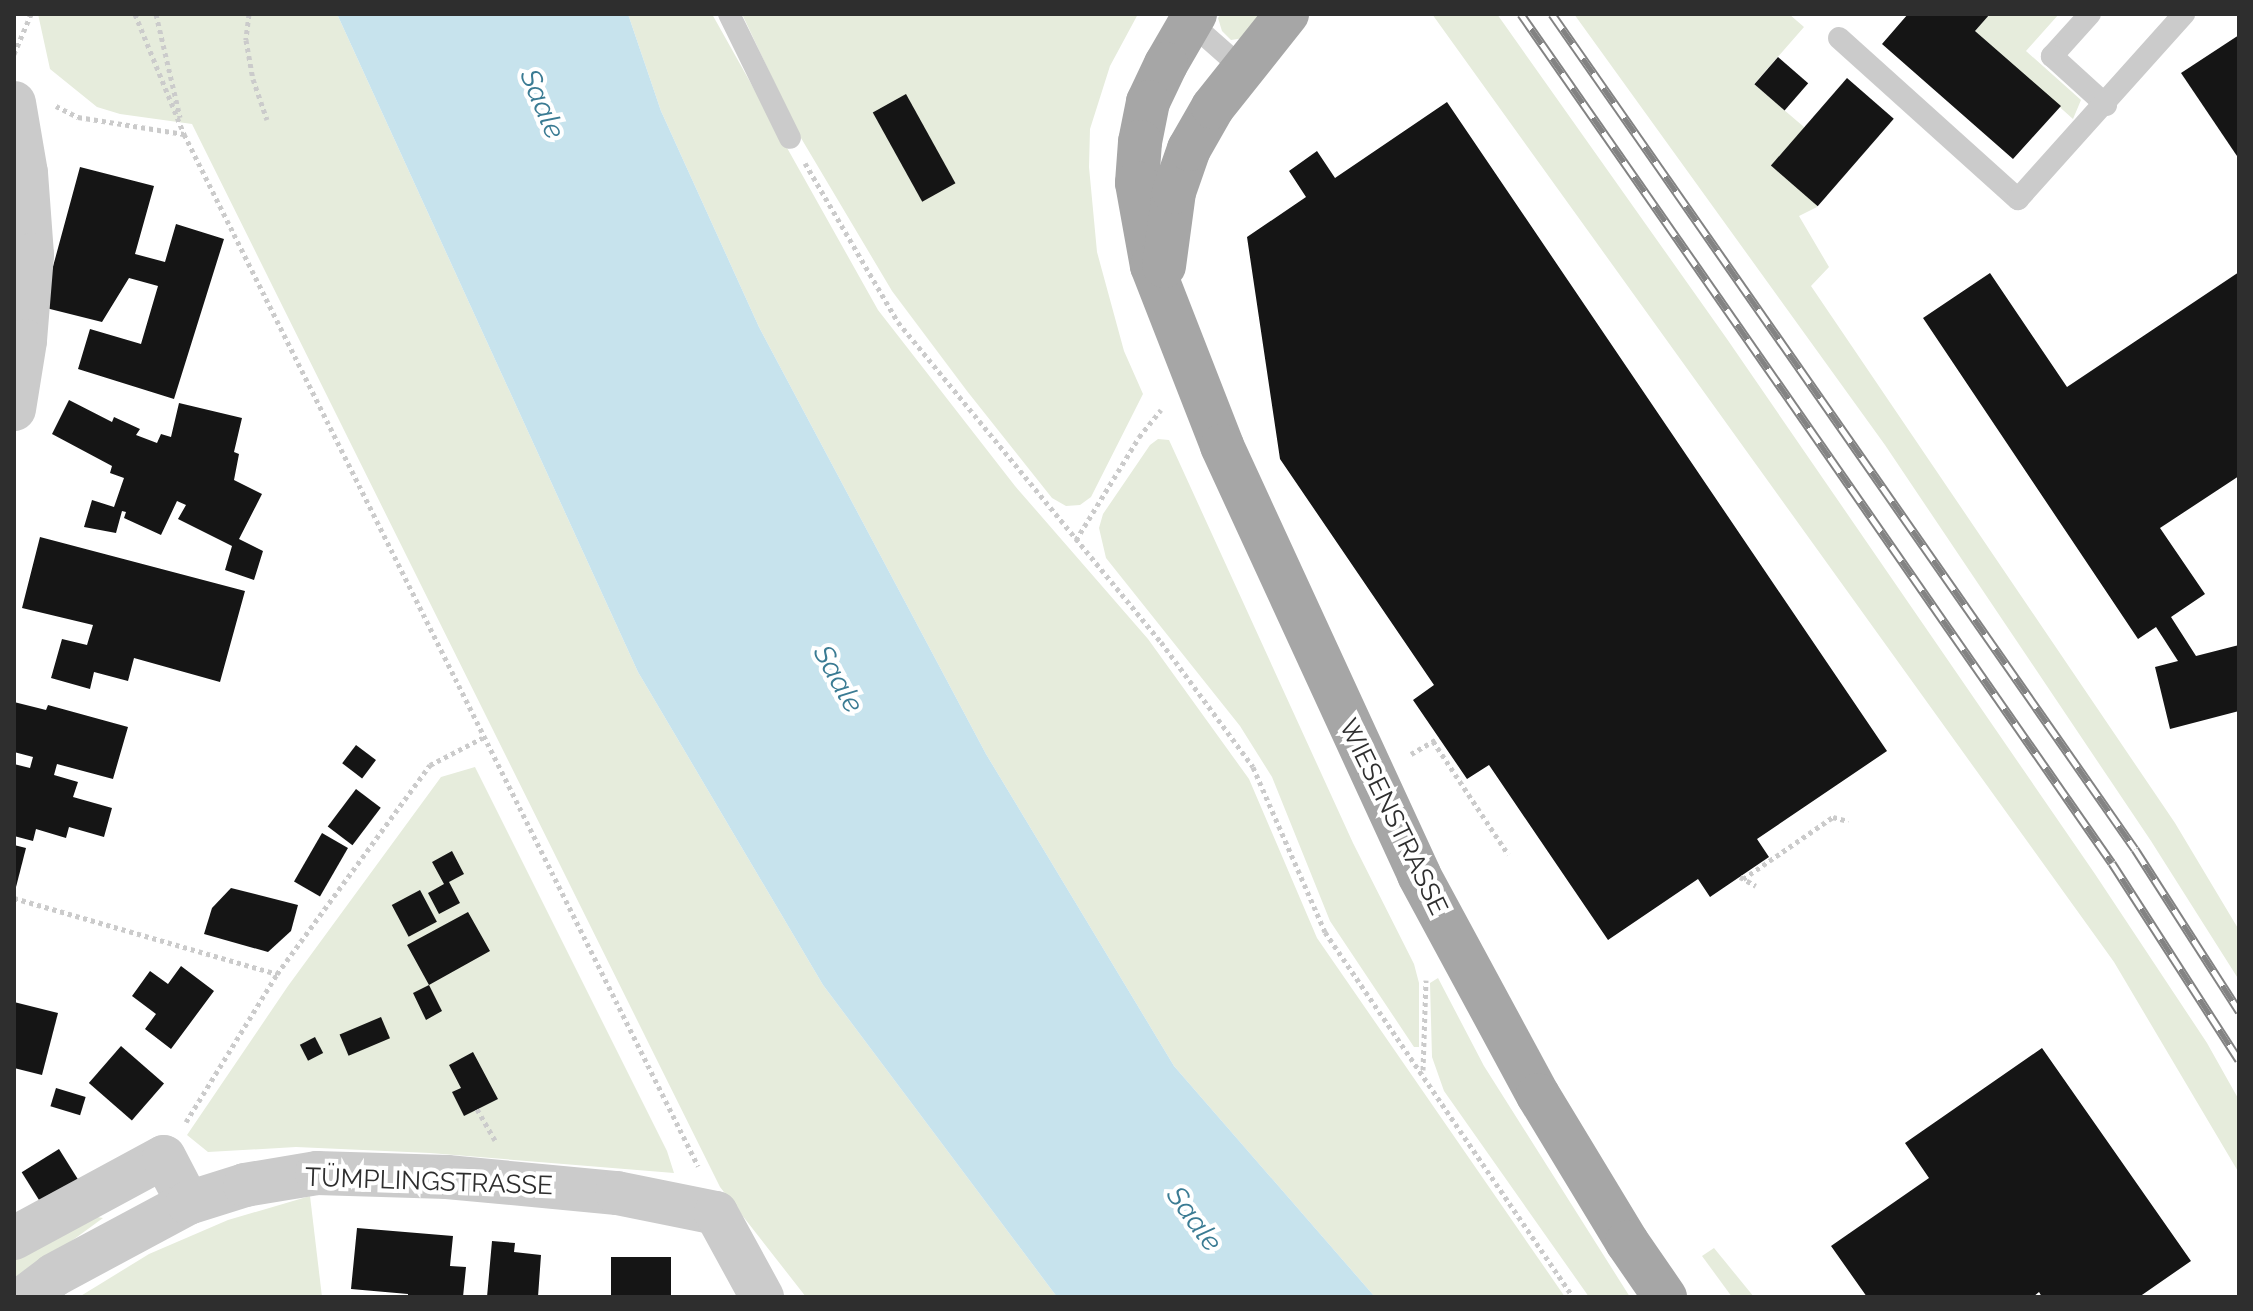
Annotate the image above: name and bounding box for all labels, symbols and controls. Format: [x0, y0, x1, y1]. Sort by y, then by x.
water label: Saale [512, 64, 572, 144]
water label: Saale [806, 639, 870, 719]
street label: WIESENSTRASSE [1332, 714, 1454, 920]
street label: TÜMPLINGSTRASSE [305, 1162, 553, 1202]
water label: Saale [1159, 1180, 1229, 1258]

